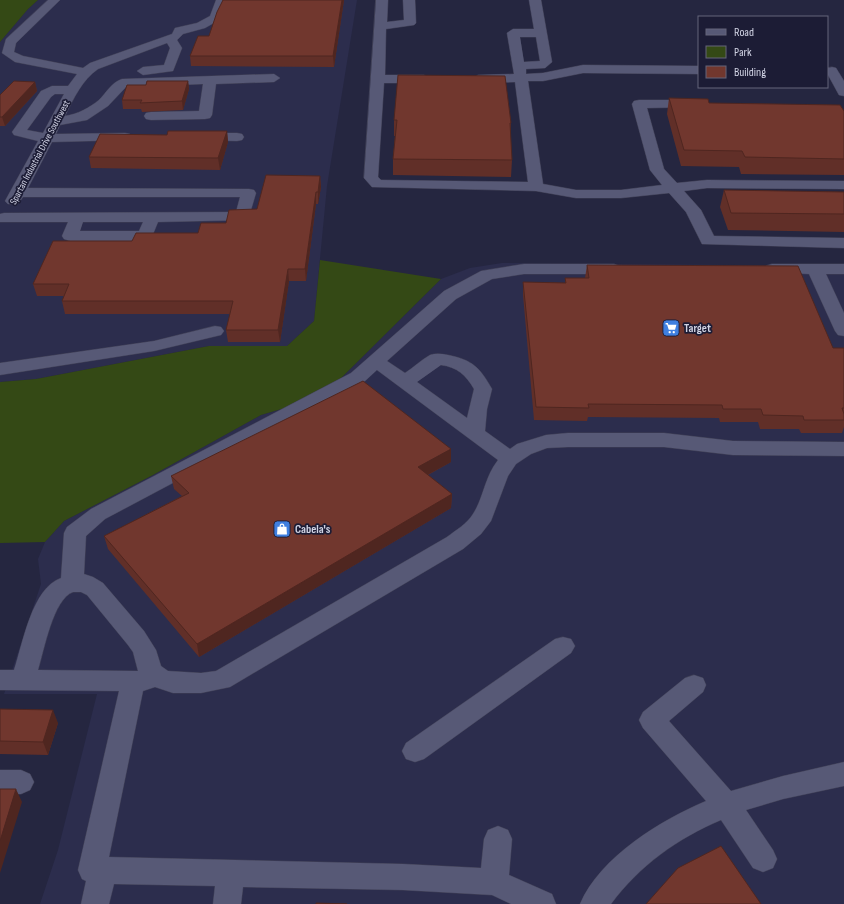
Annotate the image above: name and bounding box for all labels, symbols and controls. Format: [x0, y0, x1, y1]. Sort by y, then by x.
legend [698, 16, 828, 88]
text: Road [734, 25, 754, 40]
text: Park [734, 45, 752, 60]
text: Building [734, 65, 766, 80]
street label: Spartan Industrial Drive Southwest [7, 98, 73, 207]
supermarket icon: Target [661, 318, 681, 338]
place label: Target [684, 321, 711, 336]
shop icon: Cabela's [272, 519, 292, 539]
place label: Cabela's [295, 522, 331, 537]

